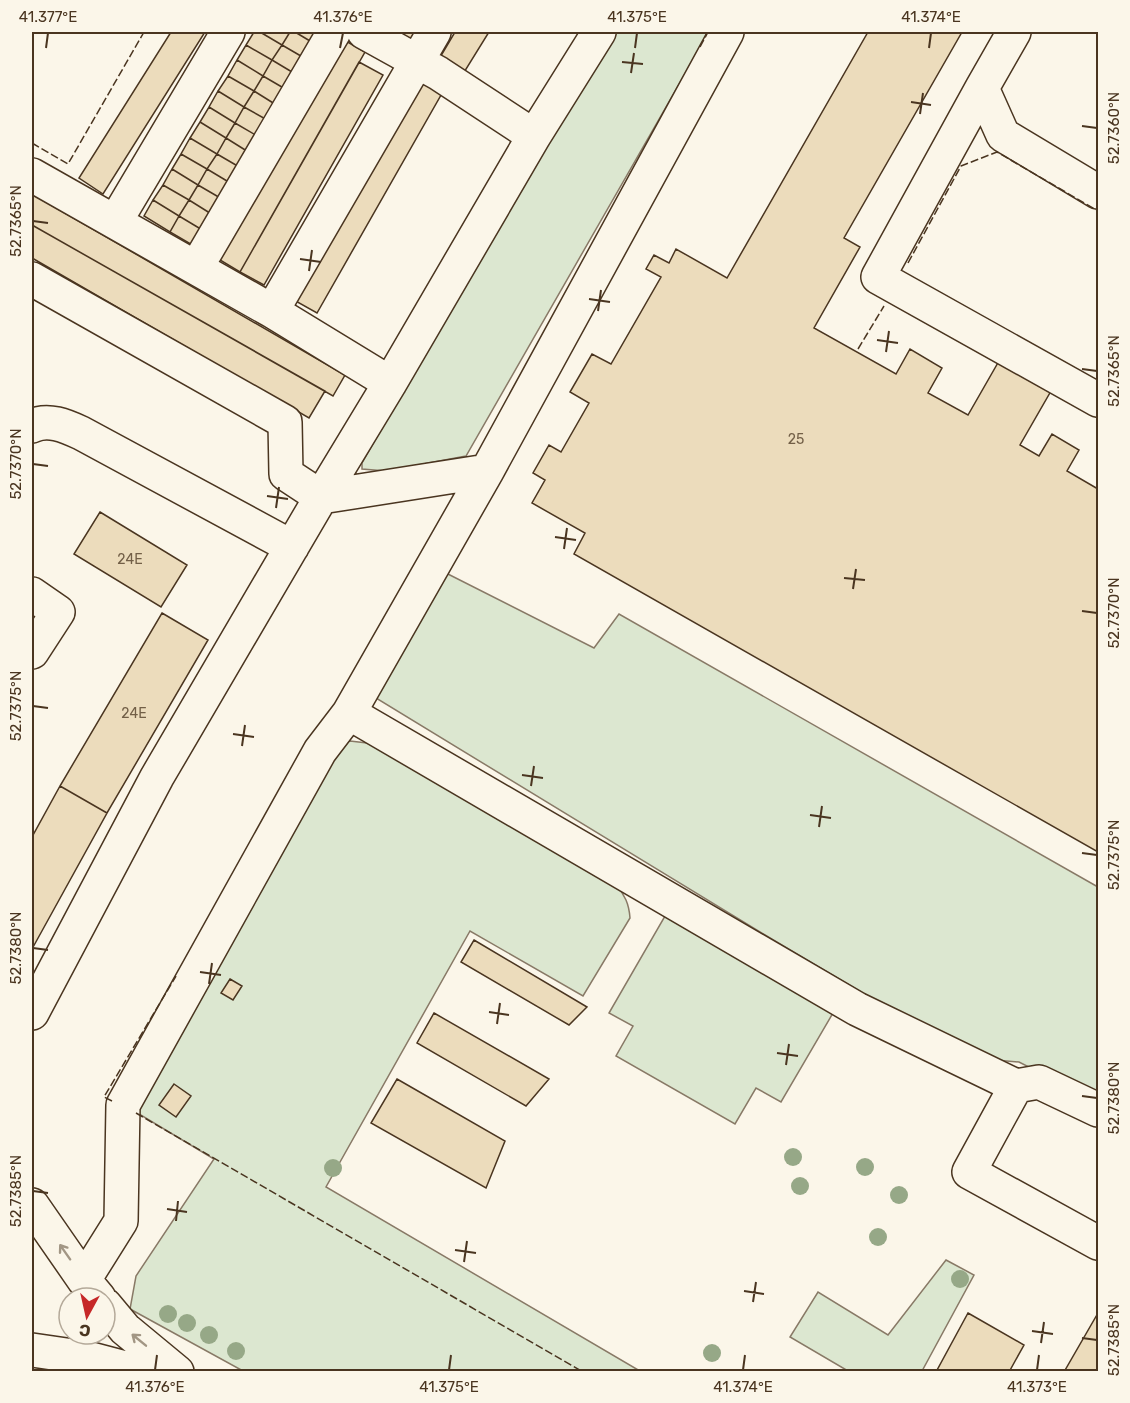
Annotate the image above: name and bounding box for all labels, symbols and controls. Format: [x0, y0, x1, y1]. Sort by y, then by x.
text: 41.377°E [19, 8, 77, 26]
text: 41.376°E [313, 8, 373, 26]
text: 41.375°E [607, 8, 667, 26]
text: 41.374°E [901, 8, 961, 26]
text: 52.7360°N [1105, 92, 1123, 164]
text: 52.7365°N [7, 185, 25, 257]
text: 52.7365°N [1105, 335, 1123, 407]
text: 52.7370°N [7, 428, 25, 500]
house number: 25 [788, 431, 804, 448]
house number: 24Е [117, 551, 143, 568]
text: 52.7370°N [1105, 577, 1123, 649]
text: 52.7375°N [7, 671, 25, 741]
house number: 24Е [121, 705, 147, 722]
text: 52.7375°N [1105, 820, 1123, 890]
text: 52.7380°N [7, 911, 25, 985]
text: 52.7380°N [1105, 1061, 1123, 1135]
text: 52.7385°N [7, 1155, 25, 1227]
one-way arrow [59, 1244, 71, 1261]
north arrow [57, 1286, 117, 1346]
text: 52.7385°N [1105, 1304, 1123, 1376]
text: С [78, 1320, 92, 1341]
one-way arrow [131, 1334, 147, 1347]
text: 41.376°E [125, 1378, 185, 1396]
text: 41.375°E [419, 1378, 479, 1396]
text: 41.374°E [713, 1378, 773, 1396]
text: 41.373°E [1007, 1378, 1067, 1396]

